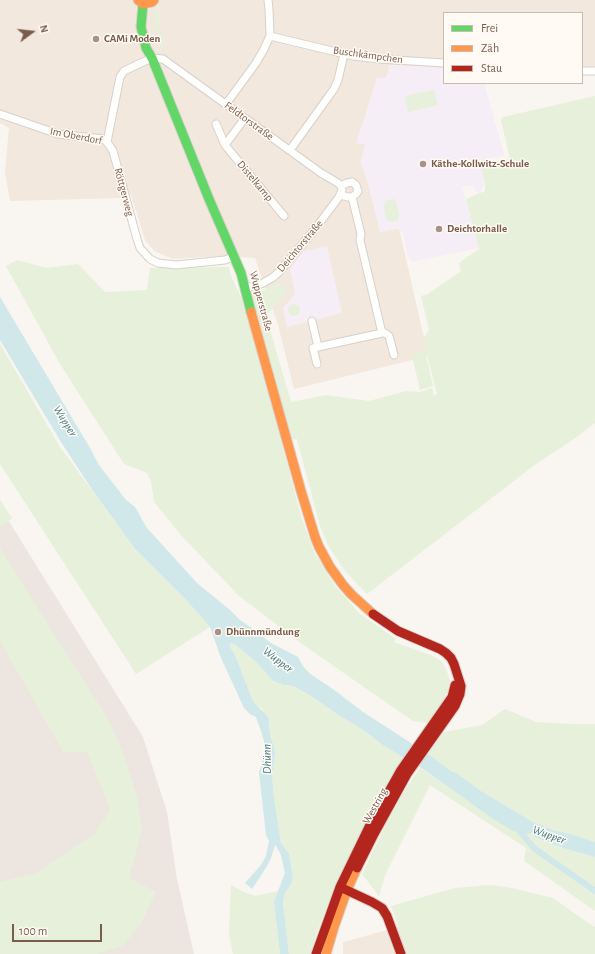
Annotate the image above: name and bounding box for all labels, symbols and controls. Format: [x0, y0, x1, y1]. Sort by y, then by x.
north arrow [12, 12, 52, 52]
legend [443, 12, 583, 84]
text: Frei [481, 22, 498, 34]
text: N [38, 24, 50, 34]
place label: CAMi Moden [104, 32, 160, 46]
marker: CAMi Moden [91, 34, 101, 44]
text: Zäh [481, 42, 499, 54]
street label: Buschkämpchen [332, 44, 404, 66]
text: Stau [481, 62, 502, 74]
street label: Feldtorstraße [222, 99, 276, 143]
street label: Im Oberdorf [49, 125, 103, 147]
place label: Käthe-Kollwitz-Schule [431, 157, 529, 171]
street label: Distelkamp [234, 158, 276, 204]
marker: Käthe-Kollwitz-Schule [418, 159, 428, 169]
street label: Röttgerweg [111, 166, 137, 218]
street label: Deichtorstraße [274, 217, 326, 275]
place label: Deichtorhalle [447, 222, 507, 236]
marker: Deichtorhalle [434, 224, 444, 234]
street label: Wupperstraße [247, 269, 275, 333]
water label: Wupper [50, 403, 80, 439]
place label: Dhünnmündung [226, 625, 299, 639]
marker: Dhünnmündung [213, 627, 223, 637]
water label: Wupper [260, 644, 296, 676]
water label: Dhünn [260, 744, 274, 774]
street label: Westring [360, 786, 390, 826]
water label: Wupper [530, 823, 568, 847]
scale bar [14, 916, 104, 942]
text: 100 m [19, 925, 47, 937]

